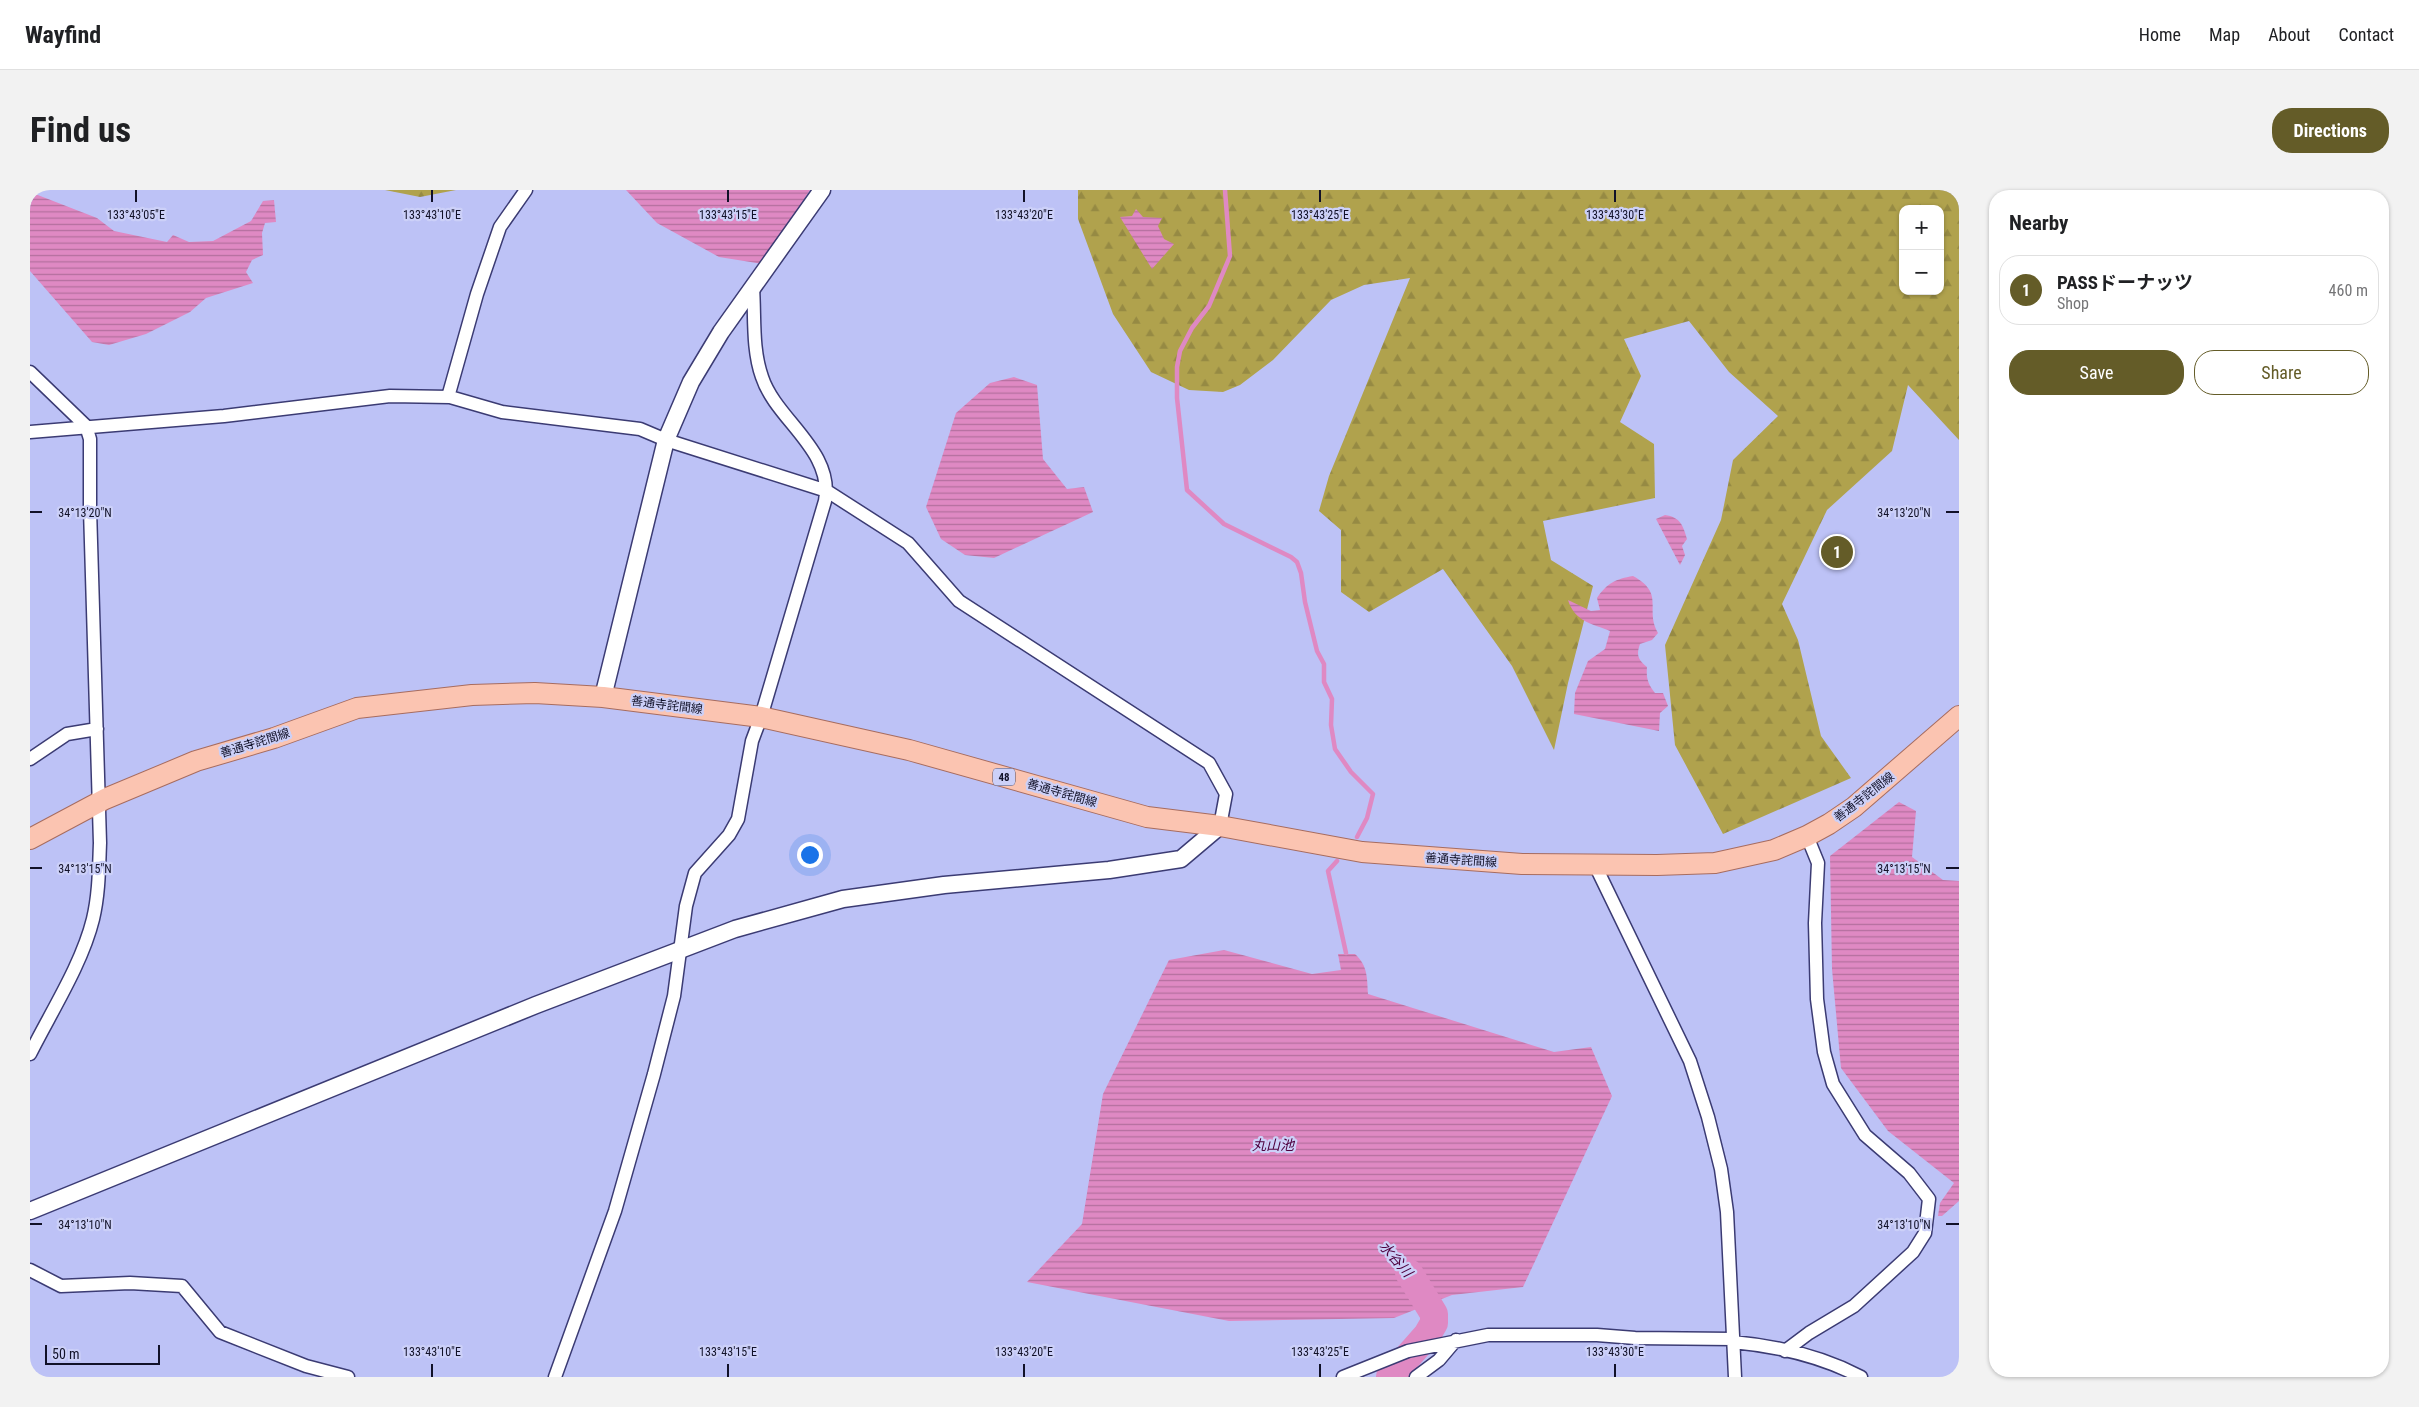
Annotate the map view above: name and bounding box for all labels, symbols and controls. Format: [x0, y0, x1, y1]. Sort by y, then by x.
text: Wayfind [25, 21, 101, 49]
text: Home [2139, 24, 2181, 45]
text: Map [2209, 24, 2240, 45]
text: About [2268, 24, 2310, 45]
text: Contact [2338, 24, 2394, 45]
button: Directions [2272, 108, 2389, 153]
text: Find us [30, 110, 131, 151]
map controls [1899, 205, 1944, 295]
button: + [1899, 205, 1944, 250]
text: 133°43'05"E [107, 208, 165, 222]
text: 133°43'10"E [403, 208, 461, 222]
text: 133°43'15"E [699, 208, 757, 222]
text: 133°43'20"E [995, 208, 1053, 222]
text: 133°43'25"E [1291, 208, 1349, 222]
text: 133°43'30"E [1586, 208, 1644, 222]
text: Nearby [2009, 211, 2068, 235]
button: − [1899, 250, 1944, 295]
text: PASSドーナッツ [2057, 271, 2193, 294]
text: 1 [2022, 281, 2030, 300]
text: 460 m [2329, 281, 2368, 300]
text: Shop [2057, 294, 2089, 313]
button: Save [2009, 350, 2184, 395]
button: Share [2194, 350, 2369, 395]
text: 34°13'20"N [58, 506, 112, 520]
text: 34°13'20"N [1877, 506, 1931, 520]
pin: 1 [1821, 533, 1853, 571]
street label: 善通寺詫間線 [630, 694, 704, 716]
street label: 善通寺詫間線 [219, 726, 291, 760]
road number: 48 [993, 768, 1015, 786]
street label: 善通寺詫間線 [1831, 769, 1897, 825]
street label: 善通寺詫間線 [1025, 776, 1099, 810]
your location [797, 842, 823, 868]
street label: 善通寺詫間線 [1425, 851, 1497, 869]
text: 34°13'15"N [58, 862, 112, 876]
text: 34°13'15"N [1877, 862, 1931, 876]
water label: 丸山池 [1252, 1137, 1296, 1153]
text: 34°13'10"N [58, 1218, 112, 1232]
text: 34°13'10"N [1877, 1218, 1931, 1232]
water label: 水谷川 [1376, 1238, 1417, 1282]
scale bar [45, 1342, 160, 1365]
text: 133°43'10"E [403, 1345, 461, 1359]
text: 133°43'15"E [699, 1345, 757, 1359]
text: 133°43'20"E [995, 1345, 1053, 1359]
text: 133°43'25"E [1291, 1345, 1349, 1359]
text: 133°43'30"E [1586, 1345, 1644, 1359]
text: 50 m [52, 1346, 80, 1362]

